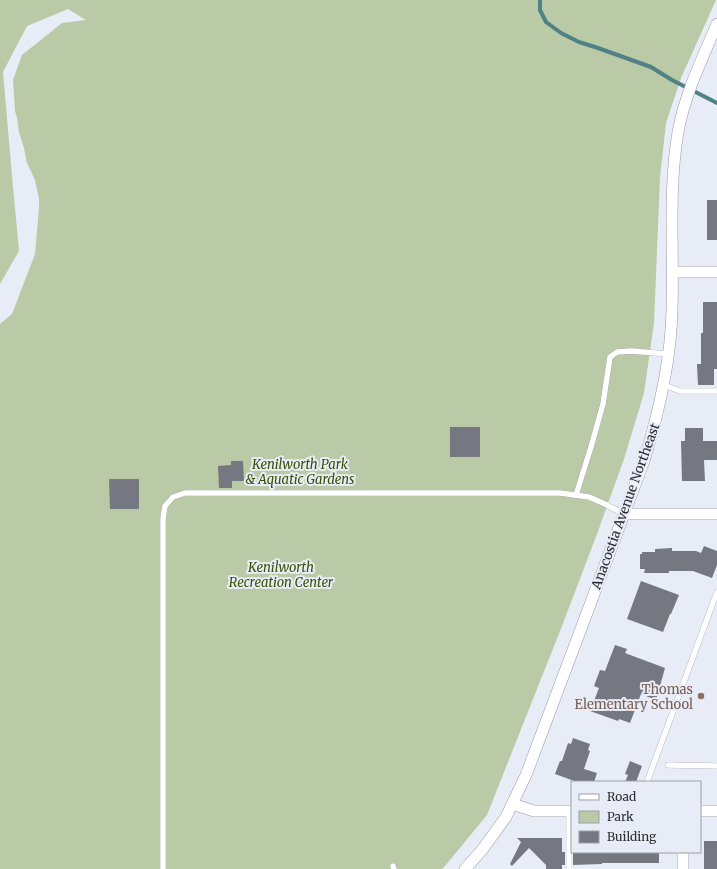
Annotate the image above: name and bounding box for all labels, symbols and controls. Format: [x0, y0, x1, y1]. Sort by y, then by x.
street label: Anacostia Avenue Northeast [587, 421, 663, 592]
park label: Kenilworth Park & Aquatic Gardens [245, 456, 355, 488]
park label: Kenilworth Recreation Center [229, 559, 334, 591]
place label: Thomas Elementary School [575, 681, 693, 713]
marker: Thomas Elementary School [696, 691, 706, 701]
legend [571, 781, 701, 853]
text: Road [607, 789, 636, 804]
text: Park [607, 809, 634, 824]
text: Building [607, 829, 657, 844]

